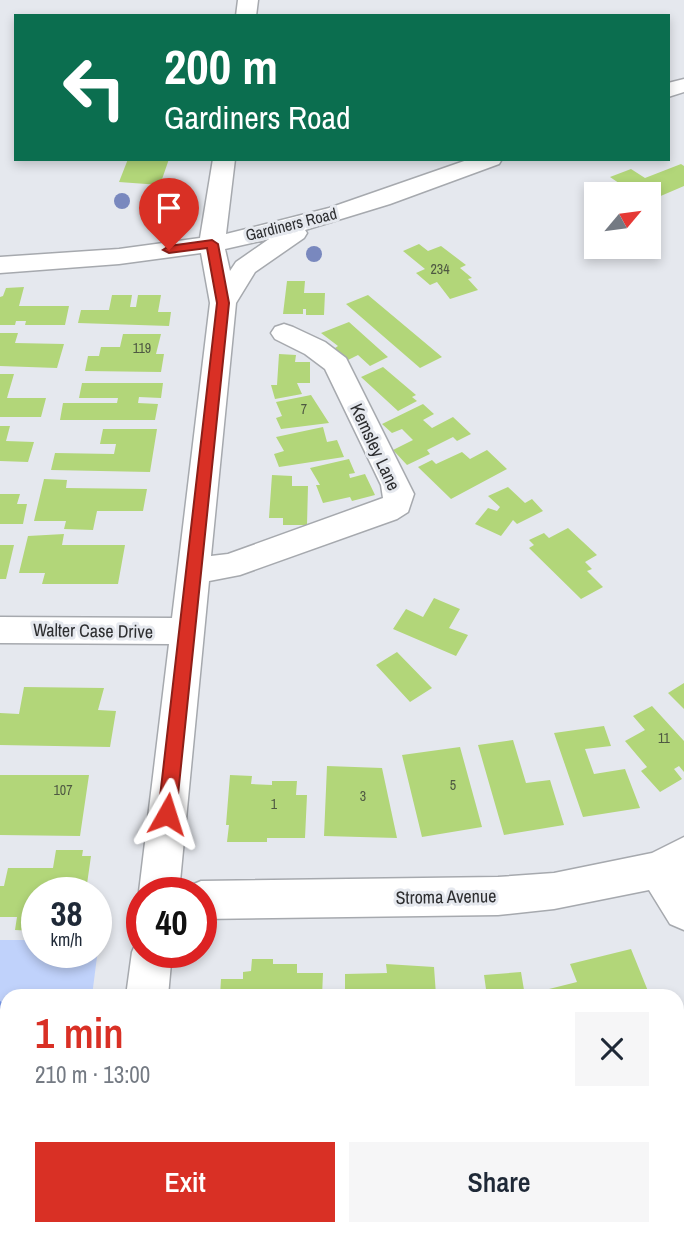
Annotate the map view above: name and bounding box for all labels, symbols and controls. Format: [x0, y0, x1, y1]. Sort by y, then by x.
text: 200 m [164, 33, 278, 99]
icon: left [49, 42, 140, 133]
text: Gardiners Road [164, 96, 351, 139]
pin [139, 178, 199, 250]
north arrow [584, 182, 662, 259]
map controls [584, 182, 661, 259]
icon: arrive [150, 189, 188, 227]
street label: Gardiners Road [243, 202, 339, 246]
house number: 234 [430, 260, 450, 278]
house number: 119 [133, 339, 151, 357]
street label: Kemsley Lane [344, 399, 407, 494]
house number: 7 [301, 400, 307, 418]
street label: Walter Case Drive [33, 617, 153, 644]
house number: 11 [658, 729, 671, 747]
house number: 5 [450, 776, 456, 794]
position arrow [130, 777, 204, 851]
house number: 107 [53, 781, 73, 799]
house number: 3 [360, 787, 366, 805]
house number: 1 [271, 795, 278, 813]
speed limit sign: 40 [126, 877, 217, 968]
street label: Stroma Avenue [395, 883, 497, 910]
text: 38 [51, 890, 82, 937]
text: km/h [51, 927, 83, 952]
text: 1 min [35, 1005, 124, 1061]
button: close [575, 1012, 649, 1086]
text: 210 m · 13:00 [35, 1059, 150, 1090]
button: Exit [35, 1142, 335, 1222]
button: Share [349, 1142, 649, 1222]

